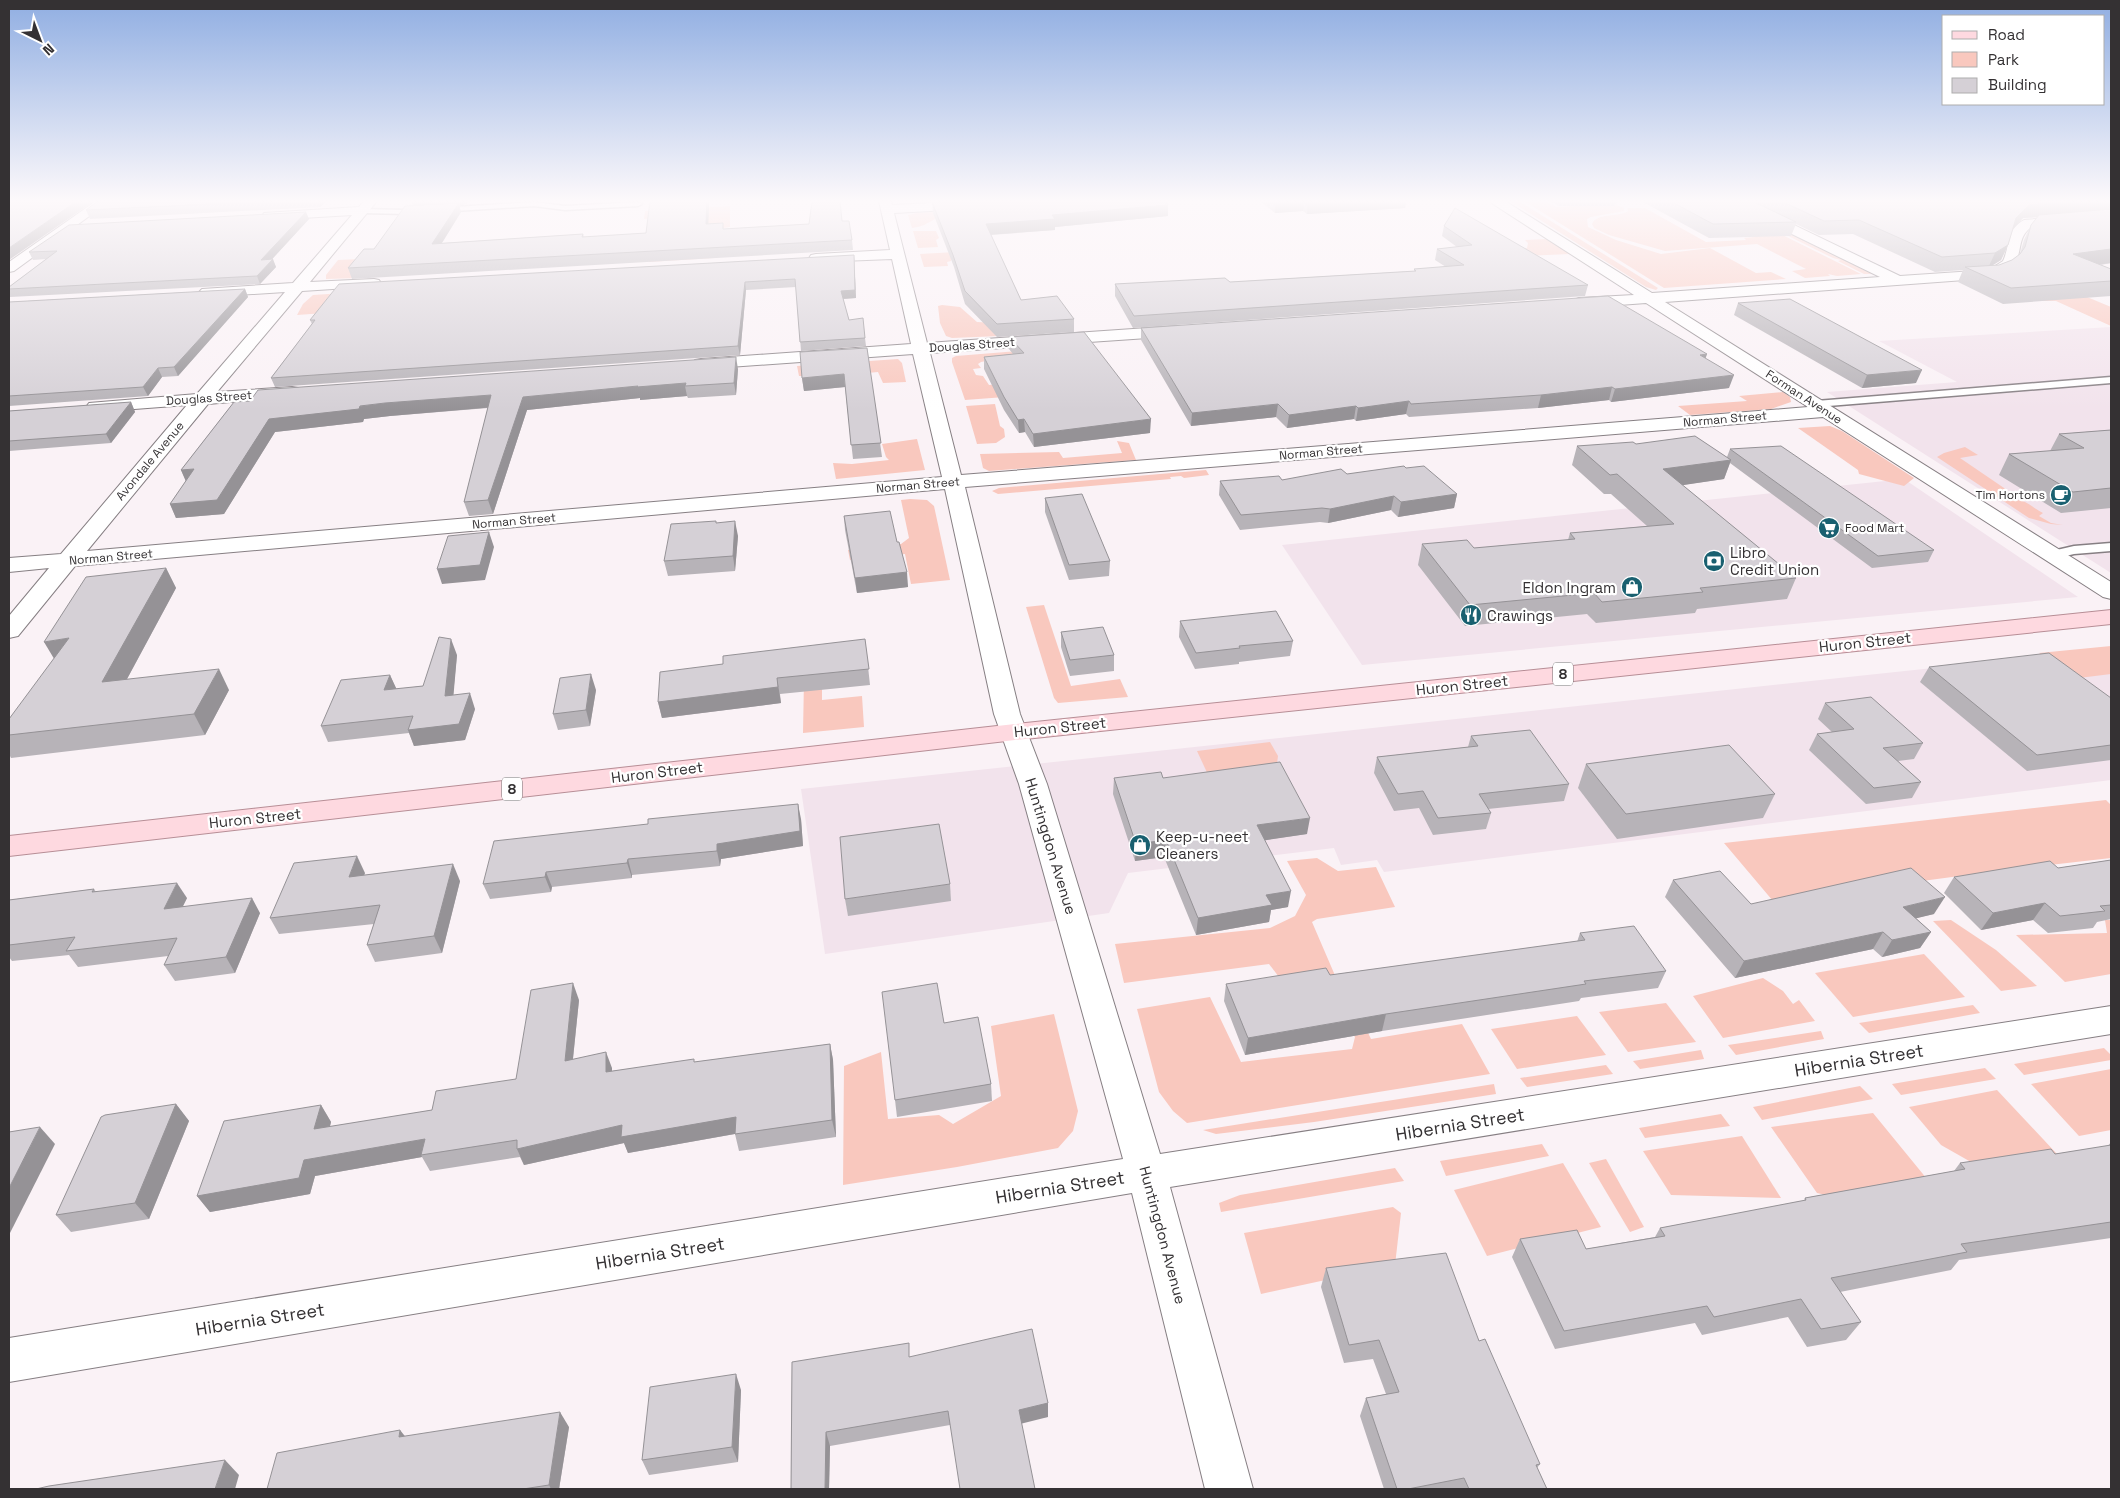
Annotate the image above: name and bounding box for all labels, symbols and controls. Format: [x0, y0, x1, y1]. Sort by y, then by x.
north arrow [15, 15, 65, 65]
legend [1942, 15, 2105, 105]
text: Road [1988, 25, 2025, 44]
text: N [39, 40, 58, 59]
text: Park [1988, 50, 2019, 69]
text: Building [1988, 75, 2047, 94]
street label: Douglas Street [928, 334, 1016, 356]
street label: Forman Avenue [1763, 366, 1845, 428]
street label: Douglas Street [165, 387, 253, 409]
street label: Norman Street [1682, 407, 1768, 431]
street label: Avondale Avenue [112, 418, 188, 504]
street label: Norman Street [1278, 440, 1364, 464]
street label: Norman Street [875, 473, 961, 497]
cafe icon: Tim Hortons [2049, 483, 2073, 507]
place label: Tim Hortons [1975, 487, 2045, 503]
street label: Norman Street [471, 509, 557, 533]
supermarket icon: Food Mart [1817, 516, 1841, 540]
place label: Food Mart [1845, 520, 1904, 536]
place label: Libro Credit Union [1730, 543, 1819, 579]
street label: Norman Street [68, 545, 154, 569]
bank icon: Libro Credit Union [1702, 549, 1726, 573]
shop icon: Eldon Ingram [1620, 575, 1644, 599]
place label: Eldon Ingram [1522, 578, 1616, 597]
restaurant icon: Crawings [1459, 603, 1483, 627]
place label: Crawings [1487, 606, 1553, 625]
street label: Huron Street [1818, 628, 1912, 656]
road number: 8 [1553, 662, 1573, 686]
street label: Huron Street [1415, 671, 1509, 699]
street label: Huron Street [1013, 713, 1107, 741]
street label: Huron Street [610, 757, 704, 787]
street label: Huntingdon Avenue [1021, 775, 1081, 917]
road number: 8 [502, 778, 522, 801]
street label: Huron Street [208, 804, 302, 832]
place label: Keep-u-neet Cleaners [1156, 827, 1249, 863]
shop icon: Keep-u-neet Cleaners [1128, 833, 1152, 857]
street label: Hibernia Street [1793, 1038, 1925, 1082]
street label: Hibernia Street [1394, 1102, 1526, 1146]
street label: Huntingdon Avenue [1135, 1164, 1191, 1306]
street label: Hibernia Street [994, 1165, 1126, 1209]
street label: Hibernia Street [594, 1231, 726, 1275]
street label: Hibernia Street [194, 1297, 326, 1341]

